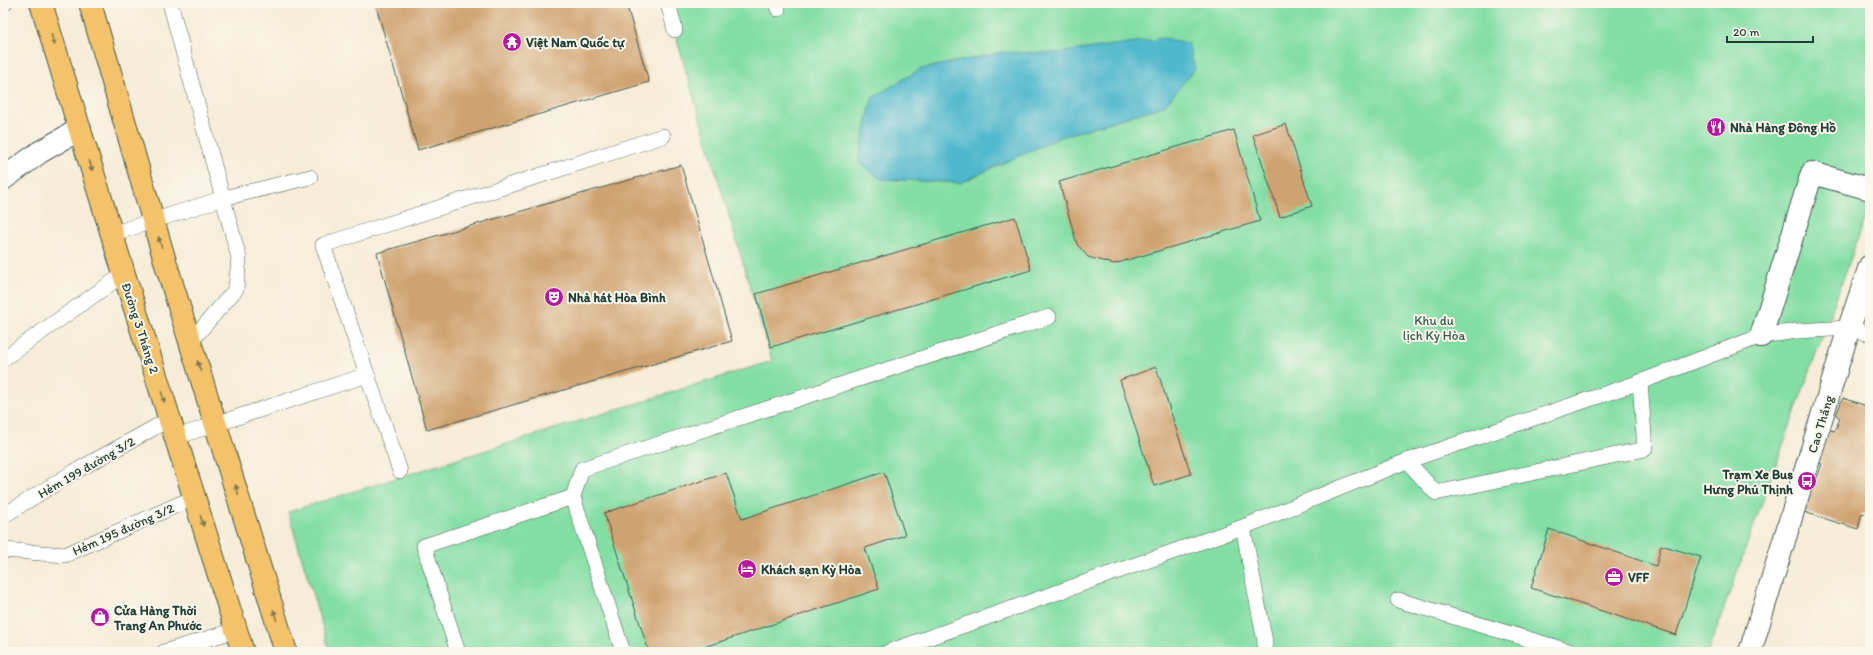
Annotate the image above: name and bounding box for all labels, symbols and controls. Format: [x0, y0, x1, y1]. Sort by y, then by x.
scale bar [1727, 18, 1813, 44]
text: 20 m [1733, 25, 1760, 39]
temple icon: Việt Nam Quốc tự [501, 31, 523, 53]
one-way arrow [50, 35, 56, 47]
place label: Việt Nam Quốc tự [526, 35, 625, 50]
restaurant icon: Nhà Hàng Đông Hồ [1705, 116, 1727, 138]
place label: Nhà Hàng Đông Hồ [1730, 120, 1836, 136]
one-way arrow [88, 160, 94, 172]
one-way arrow [157, 236, 163, 248]
street label: Đường 3 Tháng 2 [119, 281, 162, 376]
theatre icon: Nhà hát Hòa Bình [543, 286, 565, 308]
place label: Nhà hát Hòa Bình [568, 290, 666, 305]
park label: Khu du lịch Kỳ Hòa [1403, 313, 1465, 343]
one-way arrow [196, 360, 202, 372]
one-way arrow [160, 391, 166, 403]
street label: Cao Thắng [1805, 393, 1836, 455]
street label: Hẻm 199 đường 3/2 [35, 434, 138, 501]
place label: Trạm Xe Bus Hưng Phú Thịnh [1704, 467, 1794, 498]
bus stop icon: Trạm Xe Bus Hưng Phú Thịnh [1796, 470, 1818, 492]
one-way arrow [234, 484, 240, 496]
street label: Hẻm 195 đường 3/2 [70, 500, 176, 559]
one-way arrow [199, 515, 205, 527]
hotel icon: Khách sạn Kỳ Hòa [736, 558, 758, 580]
place label: Khách sạn Kỳ Hòa [761, 562, 862, 578]
office icon: VFF [1603, 566, 1625, 588]
place label: VFF [1628, 570, 1649, 585]
place label: Cửa Hàng Thời Trang An Phước [113, 603, 202, 634]
shop icon: Cửa Hàng Thời Trang An Phước [89, 606, 111, 628]
one-way arrow [272, 608, 278, 620]

